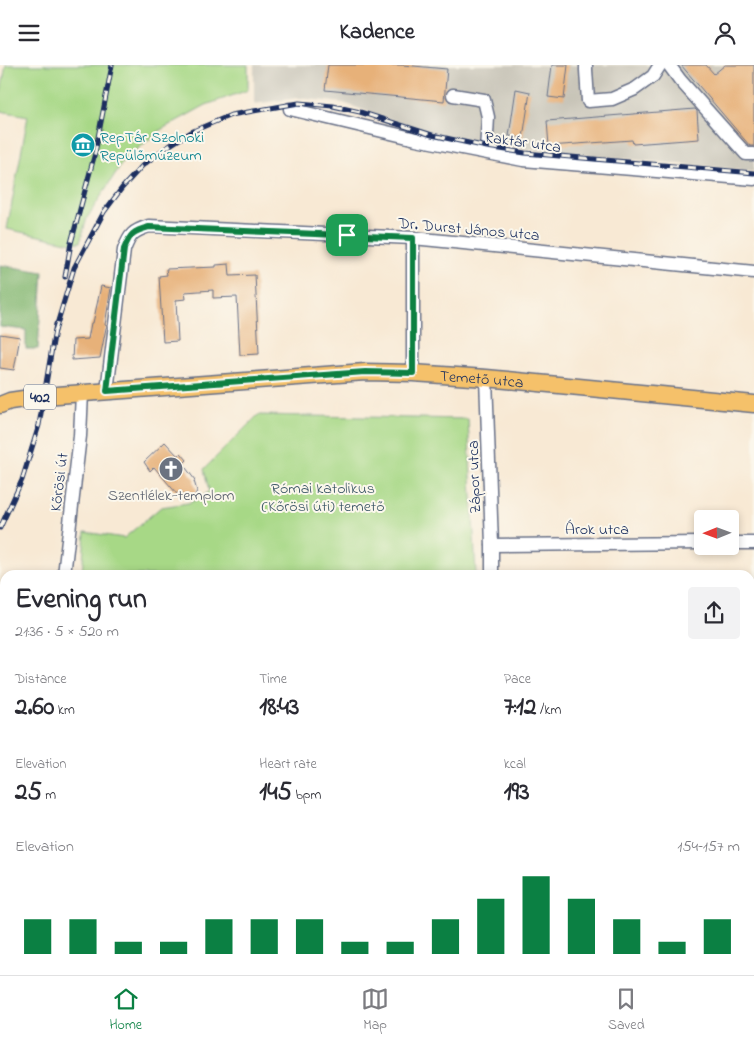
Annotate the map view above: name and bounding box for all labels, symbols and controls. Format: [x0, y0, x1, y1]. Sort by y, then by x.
text: Kadence [339, 17, 415, 49]
icon: menu [15, 19, 43, 47]
icon: person [711, 19, 739, 47]
place label: RepTár Szolnoki Repülőmúzeum [100, 126, 204, 168]
street label: Raktár utca [483, 126, 563, 160]
museum icon: RepTár Szolnoki Repülőmúzeum [70, 132, 96, 158]
street label: Dr. Durst János utca [396, 212, 540, 248]
pin [326, 214, 368, 256]
icon: arrive [333, 221, 361, 249]
street label: Temető utca [439, 365, 525, 396]
road number: 402 [24, 385, 56, 409]
street label: Zápor utca [462, 440, 488, 514]
street label: Kőrösi út [44, 451, 76, 513]
church icon: Szentlélek-templom [158, 456, 184, 482]
park label: Római katolikus (Kőrösi úti) temető [262, 477, 385, 519]
place label: Szentlélek-templom [108, 484, 234, 508]
north arrow [694, 510, 739, 555]
map controls [694, 510, 739, 555]
street label: Árok utca [565, 518, 629, 542]
text: Evening run [15, 580, 147, 621]
button: share [688, 587, 740, 639]
text: 21:36 · 5 × 520 m [15, 620, 119, 644]
text: Distance [15, 669, 67, 690]
text: Time [259, 669, 287, 690]
text: Pace [504, 669, 531, 690]
text: 2.60 [15, 690, 54, 726]
text: 18:43 [259, 690, 299, 726]
text: 7:12 [504, 690, 536, 726]
text: km [54, 700, 75, 721]
text: /km [536, 700, 561, 721]
text: Elevation [15, 754, 66, 775]
text: Heart rate [259, 754, 317, 775]
text: kcal [504, 754, 526, 775]
text: 25 [15, 775, 42, 811]
text: 145 [259, 775, 292, 811]
text: 193 [504, 775, 529, 811]
text: m [42, 785, 56, 806]
text: bpm [292, 785, 321, 806]
text: Elevation [15, 835, 74, 859]
text: 154–157 m [677, 835, 740, 859]
tab: Home [109, 985, 142, 1036]
tab: Map [361, 985, 389, 1036]
tab: Saved [608, 985, 645, 1036]

